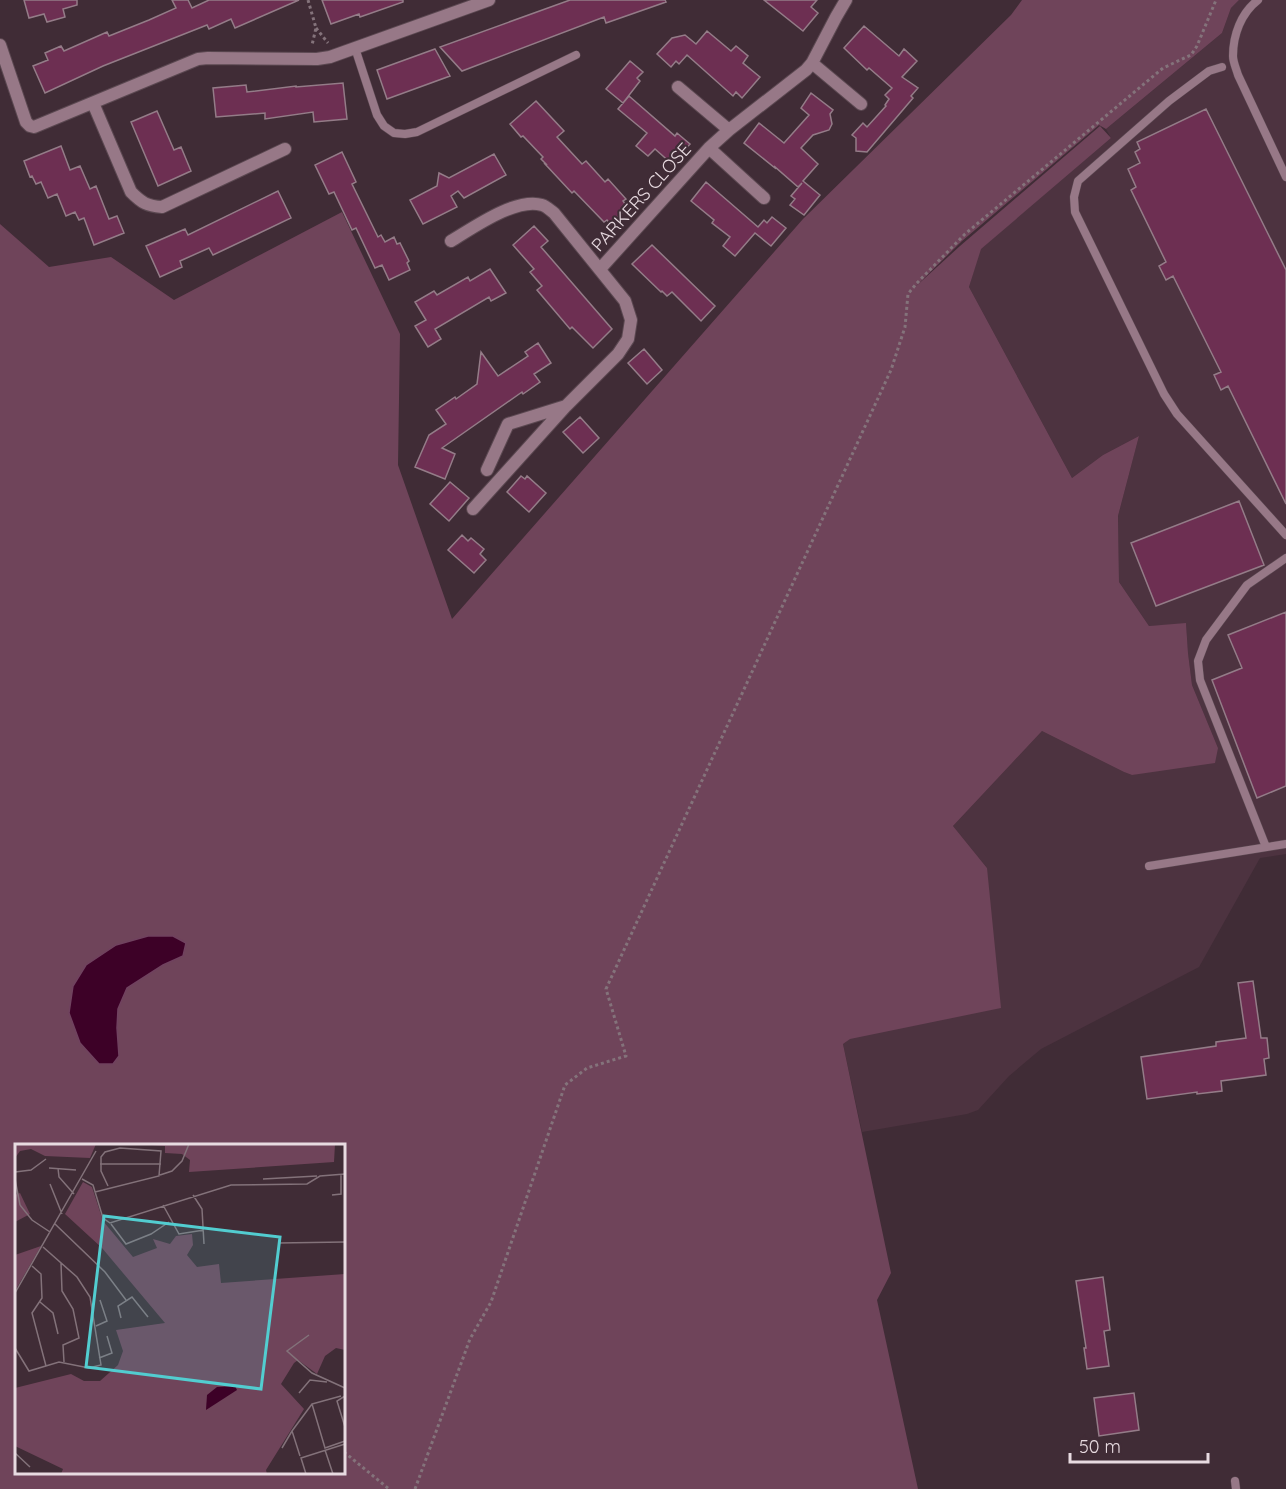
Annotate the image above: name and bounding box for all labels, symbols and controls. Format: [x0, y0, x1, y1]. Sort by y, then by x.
street label: PARKERS CLOSE [586, 138, 696, 256]
inset map [15, 1144, 345, 1474]
scale bar [1070, 1426, 1208, 1464]
text: 50 m [1079, 1435, 1121, 1458]

